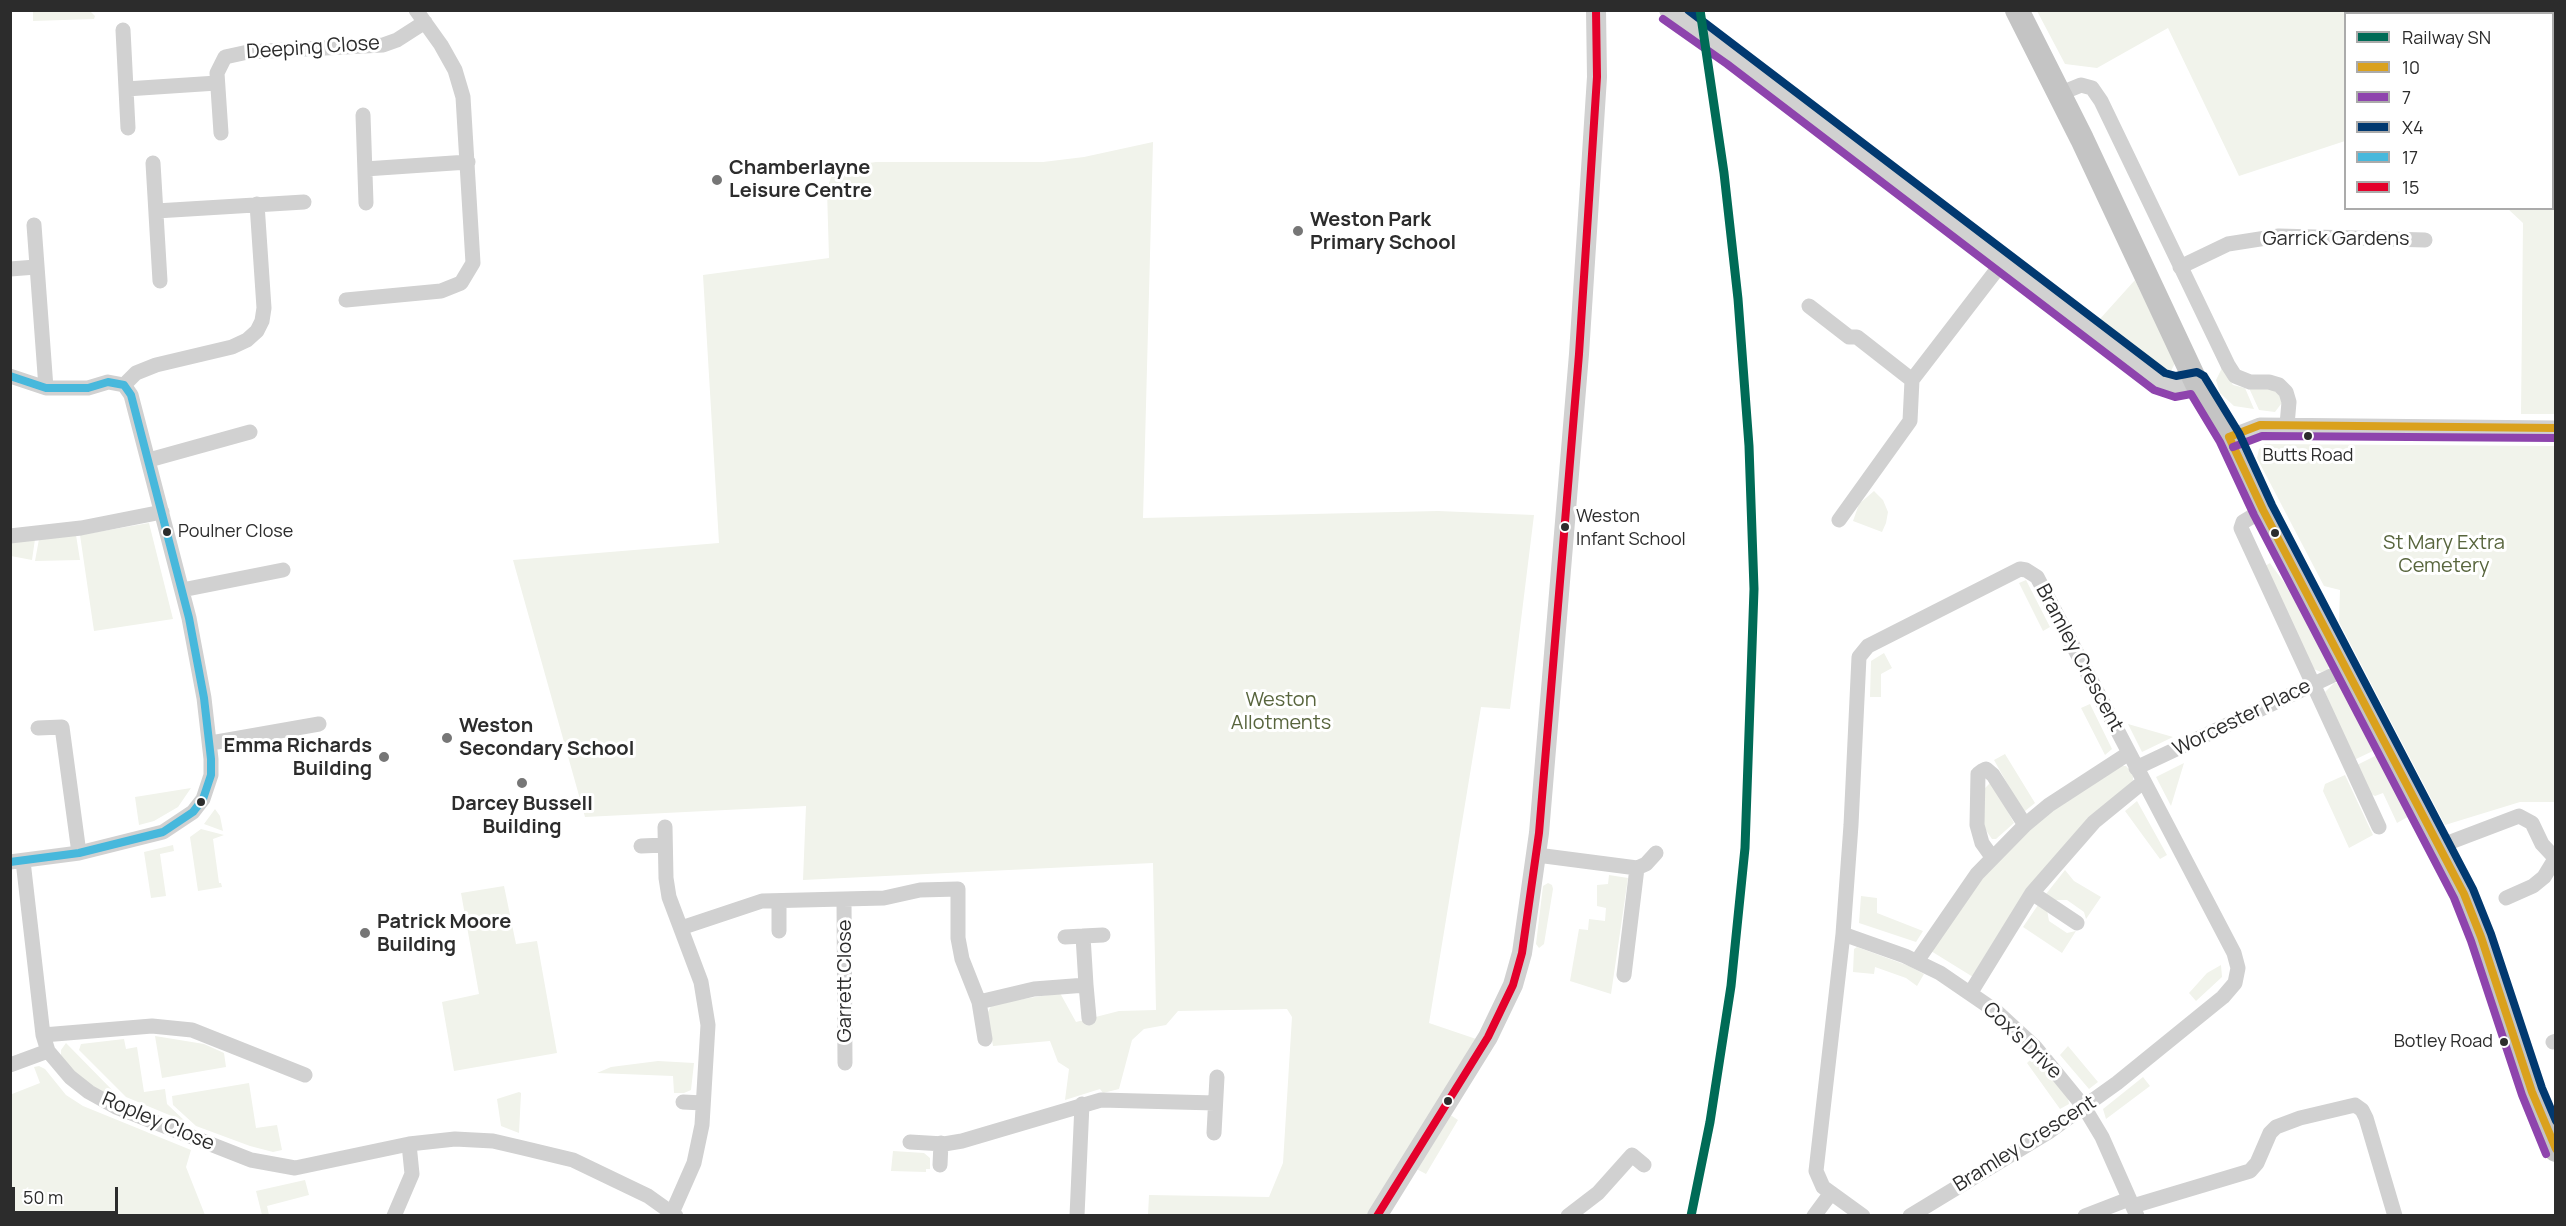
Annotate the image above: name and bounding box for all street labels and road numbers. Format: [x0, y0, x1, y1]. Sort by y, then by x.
street label: Deeping Close [246, 31, 380, 65]
street label: Garrick Gardens [2262, 227, 2410, 251]
street label: Bramley Crescent [2030, 580, 2128, 736]
street label: Worcester Place [2169, 674, 2315, 762]
street label: Garrett Close [833, 920, 857, 1042]
street label: Cox's Drive [1978, 997, 2066, 1085]
street label: Ropley Close [98, 1088, 218, 1156]
street label: Bramley Crescent [1949, 1091, 2101, 1197]

